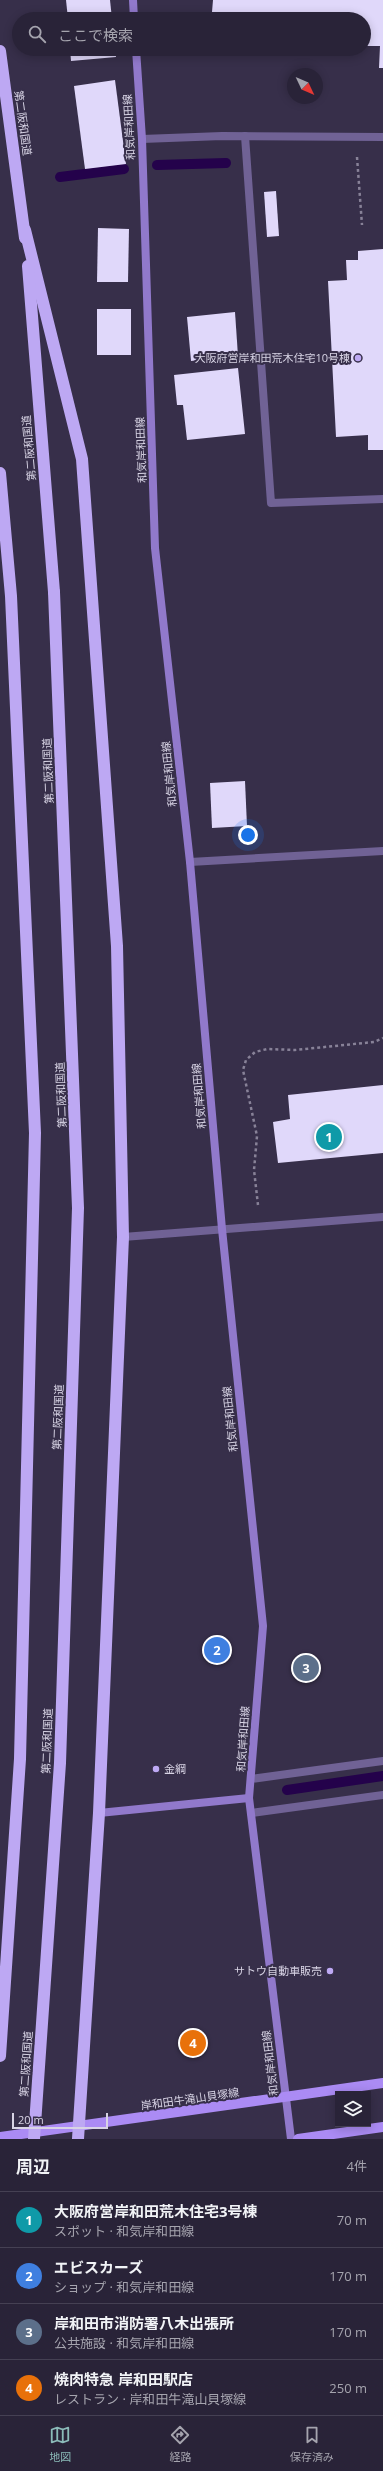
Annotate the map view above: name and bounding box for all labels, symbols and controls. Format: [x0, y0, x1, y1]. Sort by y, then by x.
search box [12, 12, 371, 56]
icon: search [26, 23, 48, 45]
text: ここで検索 [58, 25, 133, 45]
north arrow [287, 68, 323, 104]
street label: 第二阪和国道 [11, 89, 36, 157]
street label: 和気岸和田線 [119, 94, 138, 160]
place label: 大阪府営岸和田荒木住宅10号棟 [194, 350, 350, 365]
marker: 大阪府営岸和田荒木住宅10号棟 [353, 353, 363, 363]
street label: 第二阪和国道 [18, 415, 39, 482]
street label: 和気岸和田線 [132, 417, 149, 483]
street label: 第二阪和国道 [39, 738, 56, 804]
street label: 和気岸和田線 [158, 740, 179, 808]
your location [238, 825, 258, 845]
street label: 第二阪和国道 [52, 1062, 69, 1128]
street label: 和気岸和田線 [188, 1063, 209, 1130]
pin: 1 [316, 1122, 342, 1152]
street label: 第二阪和国道 [49, 1384, 66, 1450]
street label: 和気岸和田線 [219, 1385, 240, 1453]
pin: 2 [204, 1635, 230, 1665]
pin: 3 [293, 1653, 319, 1683]
street label: 和気岸和田線 [233, 1706, 252, 1772]
street label: 第二阪和国道 [38, 1708, 55, 1774]
place label: 金綱 [164, 1761, 186, 1776]
marker: 金綱 [151, 1764, 161, 1774]
place label: サトウ自動車販売 [234, 1963, 322, 1978]
marker: サトウ自動車販売 [325, 1966, 335, 1976]
pin: 4 [180, 2028, 206, 2058]
street label: 和気岸和田線 [258, 2029, 281, 2097]
street label: 第二阪和国道 [16, 2031, 35, 2097]
street label: 岸和田牛滝山貝塚線 [140, 2084, 240, 2113]
map controls [335, 2091, 371, 2127]
button: layers [335, 2091, 371, 2127]
scale bar [12, 2111, 108, 2130]
text: 20 m [18, 2112, 44, 2127]
text: 周辺 [16, 2155, 50, 2178]
text: 4件 [347, 2157, 367, 2175]
text: 大阪府営岸和田荒木住宅3号棟 [54, 2201, 258, 2221]
text: 1 [25, 2211, 33, 2229]
text: 70 m [337, 2211, 367, 2229]
text: スポット · 和気岸和田線 [54, 2222, 194, 2240]
text: エビスカーズ [54, 2257, 143, 2277]
text: 2 [25, 2267, 33, 2285]
text: 170 m [329, 2267, 367, 2285]
text: ショップ · 和気岸和田線 [54, 2278, 194, 2296]
text: 岸和田市消防署八木出張所 [54, 2313, 234, 2333]
text: 3 [25, 2323, 33, 2341]
text: 170 m [329, 2323, 367, 2341]
text: 公共施設 · 和気岸和田線 [54, 2334, 194, 2352]
text: 焼肉特急 岸和田駅店 [54, 2369, 193, 2389]
text: 4 [25, 2379, 33, 2397]
text: 250 m [329, 2379, 367, 2397]
text: レストラン · 岸和田牛滝山貝塚線 [54, 2390, 246, 2408]
tab: 地図 [49, 2424, 71, 2464]
tab: 経路 [169, 2424, 191, 2464]
tab: 保存済み [290, 2424, 334, 2464]

